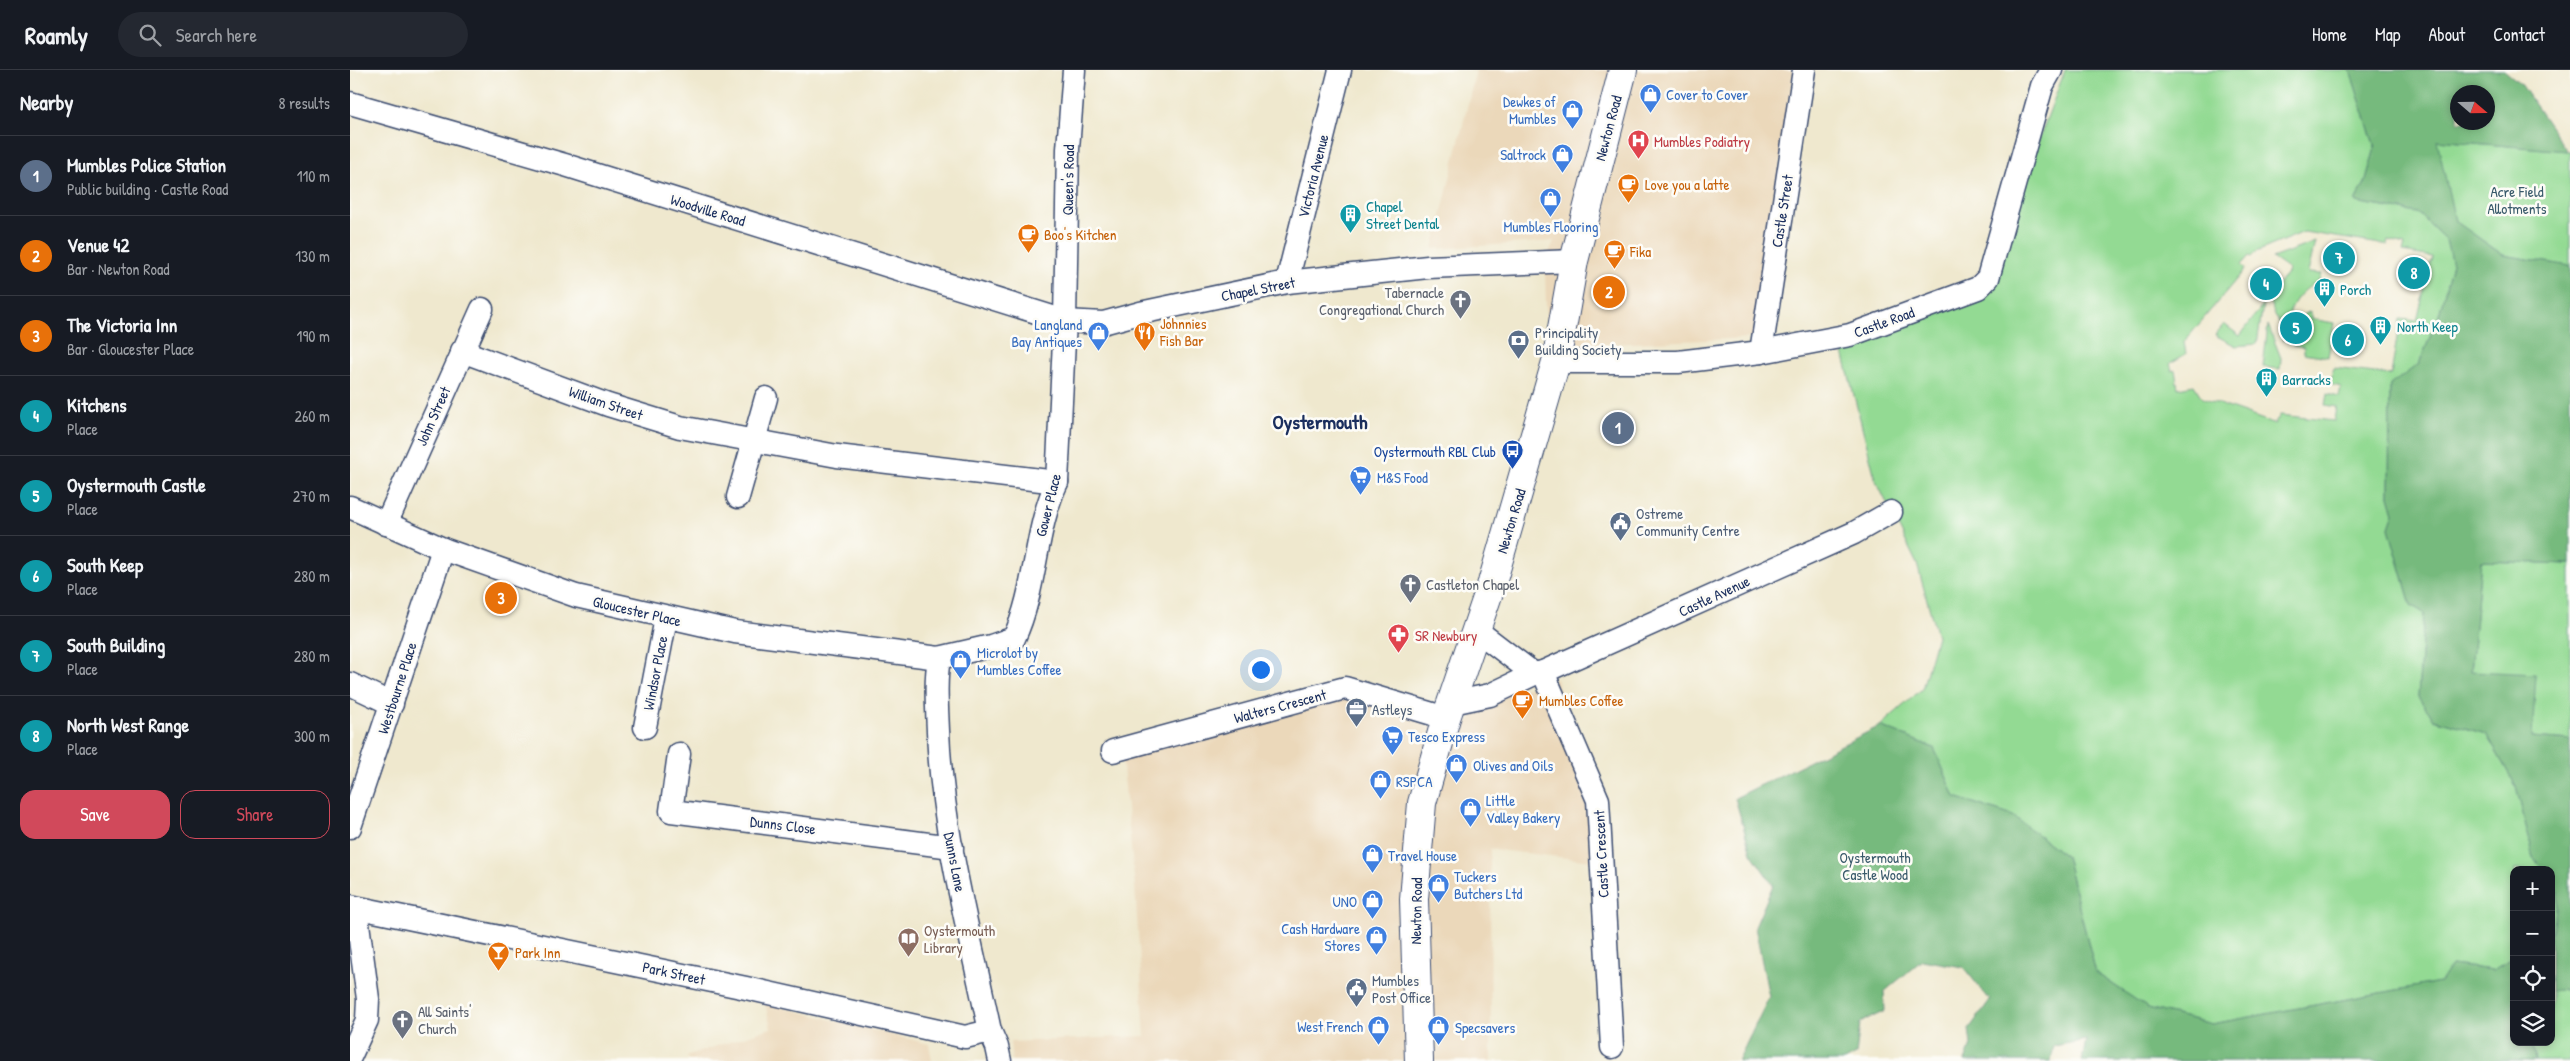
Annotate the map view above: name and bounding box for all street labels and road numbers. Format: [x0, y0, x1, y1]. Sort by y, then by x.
street label: Newton Road [1589, 93, 1627, 163]
street label: Victoria Avenue [1292, 132, 1334, 220]
street label: Queen's Road [1057, 144, 1079, 216]
street label: Castle Street [1766, 172, 1798, 249]
street label: Woodville Road [668, 189, 748, 231]
street label: Chapel Street [1219, 271, 1298, 306]
street label: Castle Road [1851, 301, 1917, 343]
street label: William Street [566, 381, 647, 426]
street label: John Street [411, 382, 456, 449]
street label: Gower Place [1030, 471, 1066, 539]
street label: Newton Road [1491, 486, 1531, 556]
street label: Castle Avenue [1675, 570, 1753, 622]
street label: Gloucester Place [591, 591, 683, 631]
street label: Windsor Place [638, 634, 672, 712]
street label: Westbourne Place [372, 639, 422, 737]
street label: Walters Crescent [1232, 683, 1329, 728]
street label: Castle Crescent [1588, 809, 1614, 898]
street label: Dunns Close [749, 811, 817, 839]
street label: Dunns Lane [939, 830, 971, 894]
street label: Newton Road [1405, 877, 1427, 945]
street label: Park Street [641, 956, 708, 990]

